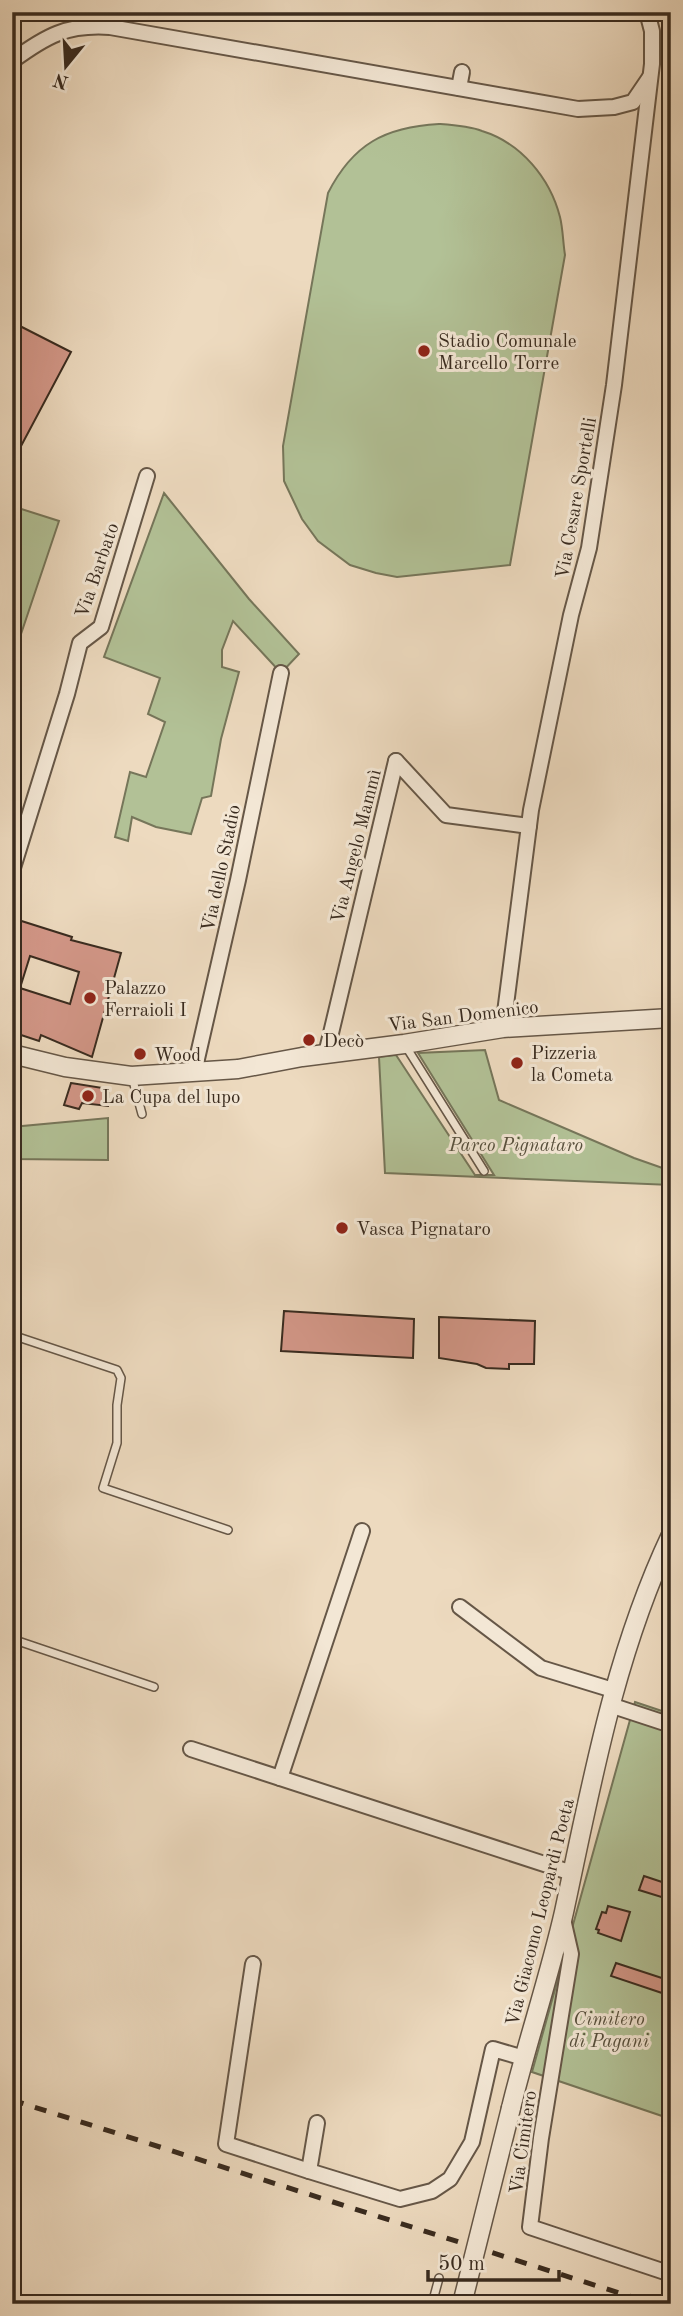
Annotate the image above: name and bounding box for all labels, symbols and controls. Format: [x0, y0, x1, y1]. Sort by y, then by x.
north arrow [32, 32, 102, 102]
text: N [51, 68, 71, 91]
place label: Stadio Comunale Marcello Torre [438, 333, 577, 374]
marker: Stadio Comunale Marcello Torre [416, 343, 432, 359]
street label: Via Cesare Sportelli [554, 416, 601, 581]
street label: Via Barbato [73, 521, 123, 621]
street label: Via Angelo Mammì [329, 768, 386, 926]
street label: Via dello Stadio [200, 803, 245, 934]
place label: Palazzo Ferraioli I [104, 980, 187, 1021]
marker: Palazzo Ferraioli I [82, 990, 98, 1006]
street label: Via San Domenico [387, 999, 540, 1036]
marker: Decò [301, 1032, 317, 1048]
place label: Decò [323, 1033, 364, 1052]
place label: Pizzeria la Cometa [531, 1045, 613, 1086]
marker: Wood [132, 1046, 148, 1062]
place label: Wood [154, 1047, 201, 1066]
marker: Pizzeria la Cometa [509, 1055, 525, 1071]
marker: La Cupa del lupo [80, 1088, 96, 1104]
place label: La Cupa del lupo [102, 1089, 241, 1108]
park label: Parco Pignataro [448, 1137, 583, 1156]
marker: Vasca Pignataro [334, 1220, 350, 1236]
place label: Vasca Pignataro [356, 1221, 491, 1240]
street label: Via Giacomo Leopardi Poeta [504, 1796, 579, 2028]
park label: Cimitero di Pagani [569, 2011, 650, 2052]
street label: Via Cimitero [508, 2089, 541, 2195]
scale bar [428, 2239, 559, 2283]
text: 50 m [438, 2254, 485, 2275]

